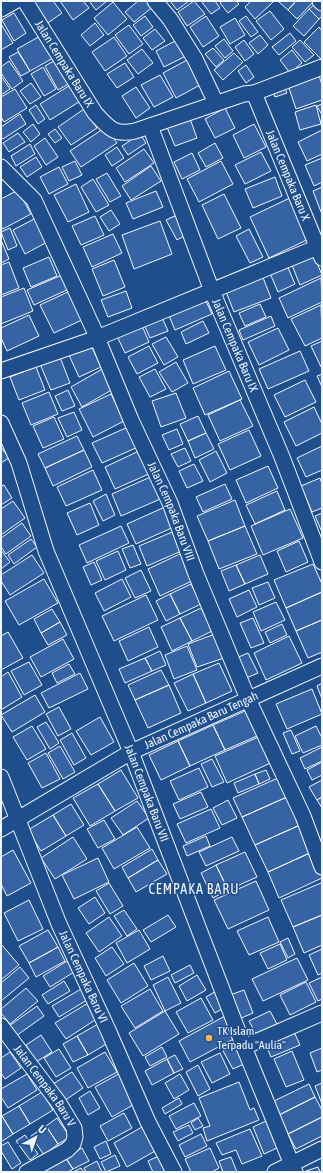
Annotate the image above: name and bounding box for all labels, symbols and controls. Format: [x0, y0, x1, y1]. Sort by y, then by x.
street label: Jalan Cempaka Baru IX [32, 18, 97, 110]
street label: Jalan Cempaka Baru X [263, 128, 313, 223]
street label: Jalan Cempaka Baru IX [209, 296, 261, 394]
street label: Jalan Cempaka Baru VIII [144, 459, 198, 563]
street label: Jalan Cempaka Baru Tengah [142, 689, 260, 752]
street label: Jalan Cempaka Baru VII [122, 742, 172, 844]
district label: CEMPAKA BARU [148, 881, 240, 897]
street label: Jalan Cempaka Baru VI [56, 928, 111, 1025]
place label: TK Islam Terpadu "Aulia" [217, 1024, 286, 1052]
marker: TK Islam Terpadu "Aulia" [204, 1033, 214, 1043]
street label: Jalan Cempaka Baru V [11, 1042, 79, 1129]
north arrow [16, 1117, 56, 1157]
text: U [36, 1123, 49, 1136]

